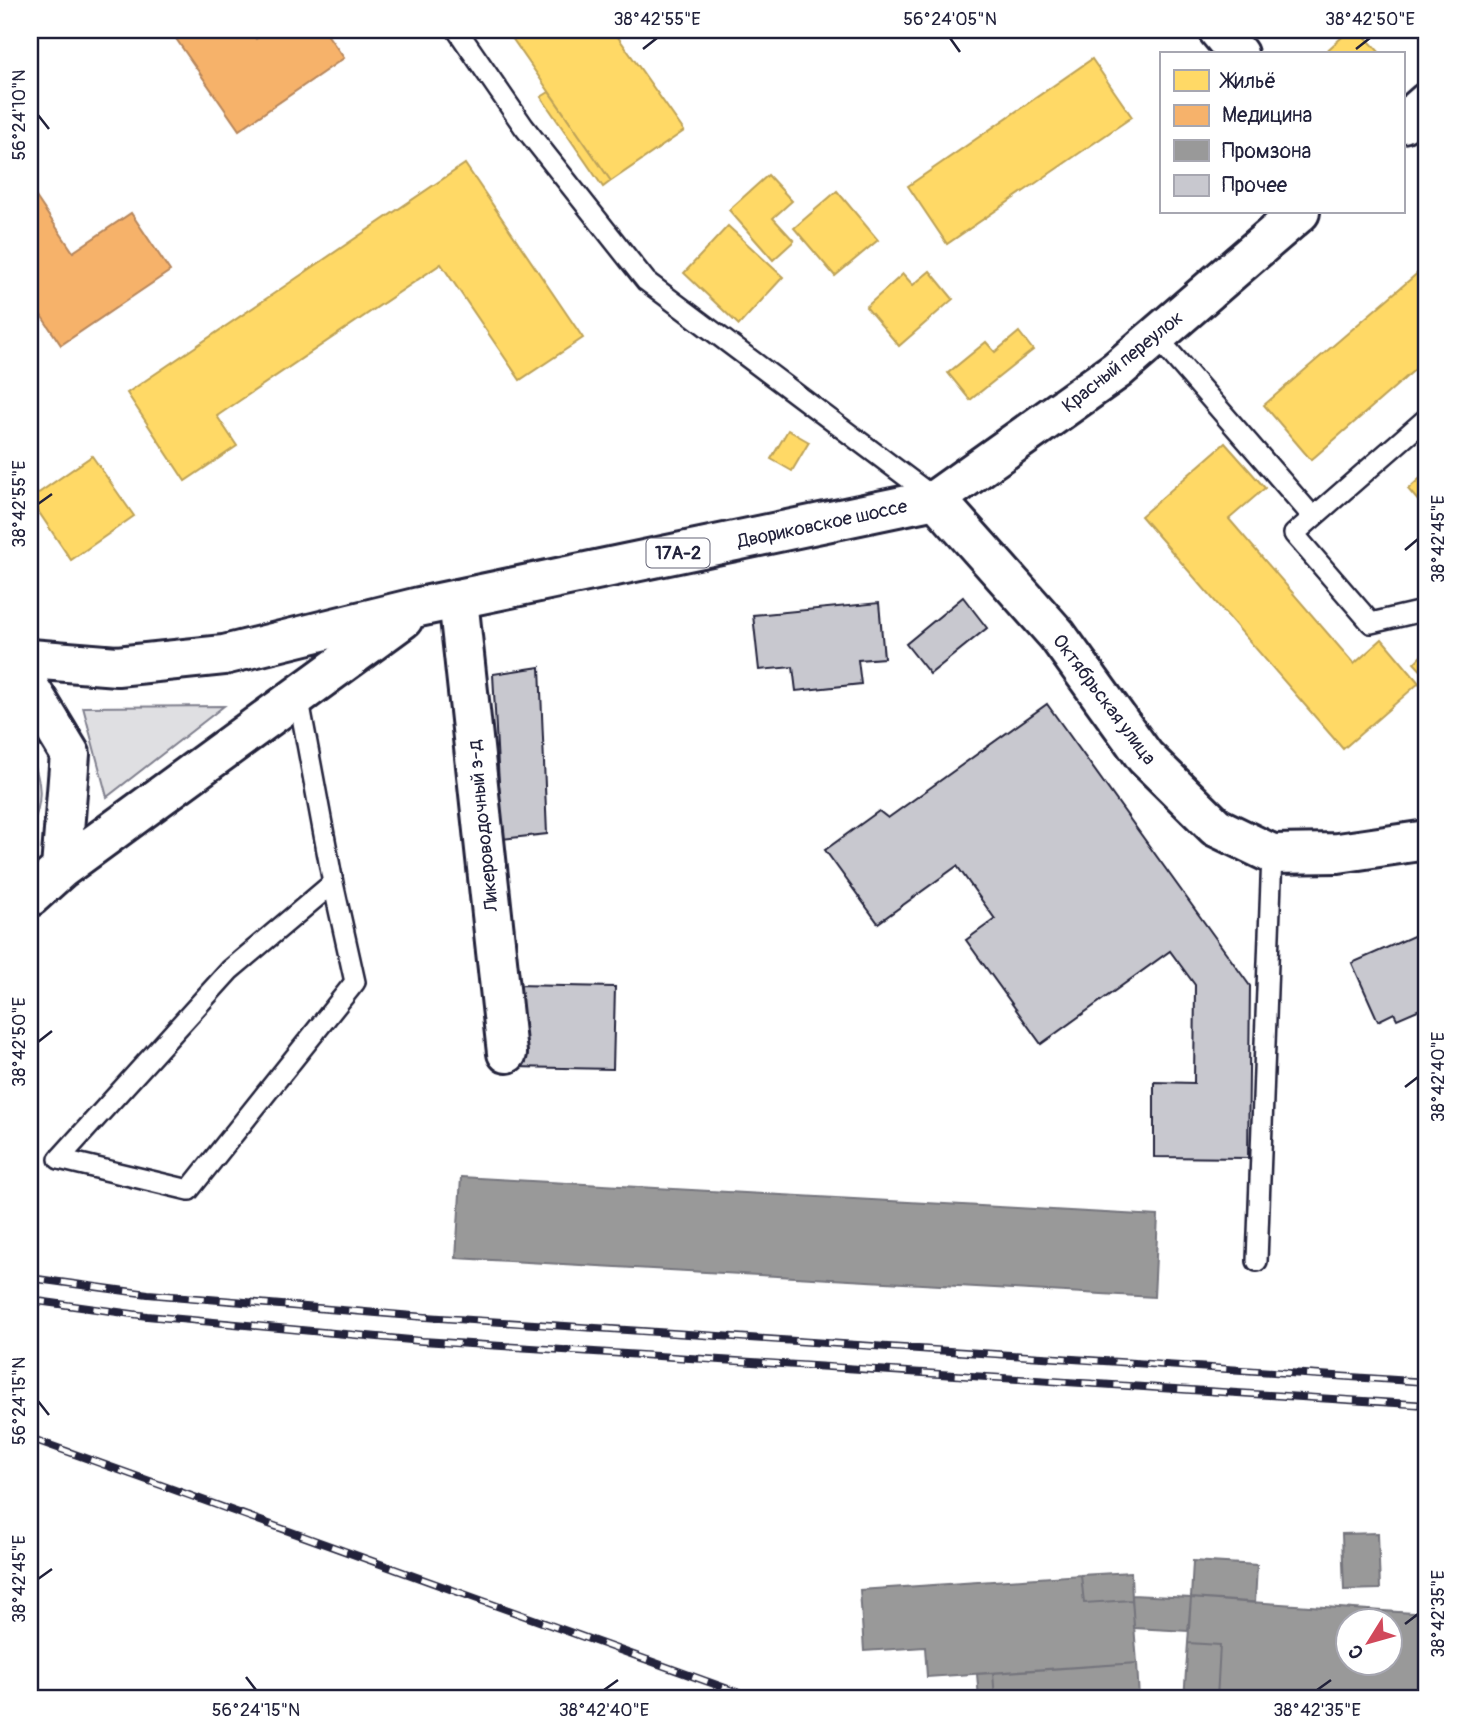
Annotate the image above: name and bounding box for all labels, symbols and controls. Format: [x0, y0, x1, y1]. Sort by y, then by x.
text: 38°42'55"E [613, 8, 701, 31]
text: 56°24'05"N [903, 8, 997, 31]
text: 38°42'50"E [1325, 8, 1415, 31]
legend [1160, 52, 1404, 214]
text: Жильё [1219, 68, 1276, 95]
text: 56°24'10"N [8, 70, 31, 161]
text: Медицина [1222, 102, 1312, 129]
text: Промзона [1222, 138, 1311, 165]
text: Прочее [1222, 172, 1288, 199]
street label: Красный переулок [1057, 306, 1188, 418]
text: 38°42'55"E [8, 460, 31, 548]
street label: Двориковское шоссе [734, 494, 910, 554]
text: 38°42'45"E [1427, 495, 1450, 583]
road number: 17А-2 [646, 538, 710, 568]
street label: Октябрьская улица [1047, 629, 1161, 770]
street label: Ликероводочный з-д [462, 738, 504, 914]
text: 38°42'50"E [8, 997, 31, 1087]
text: 38°42'40"E [1427, 1032, 1450, 1122]
text: 56°24'15"N [8, 1357, 31, 1445]
text: 38°42'45"E [8, 1535, 31, 1623]
text: 38°42'35"E [1427, 1570, 1450, 1658]
north arrow [1334, 1606, 1404, 1676]
text: С [1343, 1640, 1369, 1664]
text: 56°24'15"N [212, 1699, 300, 1722]
text: 38°42'40"E [559, 1699, 649, 1722]
text: 38°42'35"E [1273, 1699, 1361, 1722]

